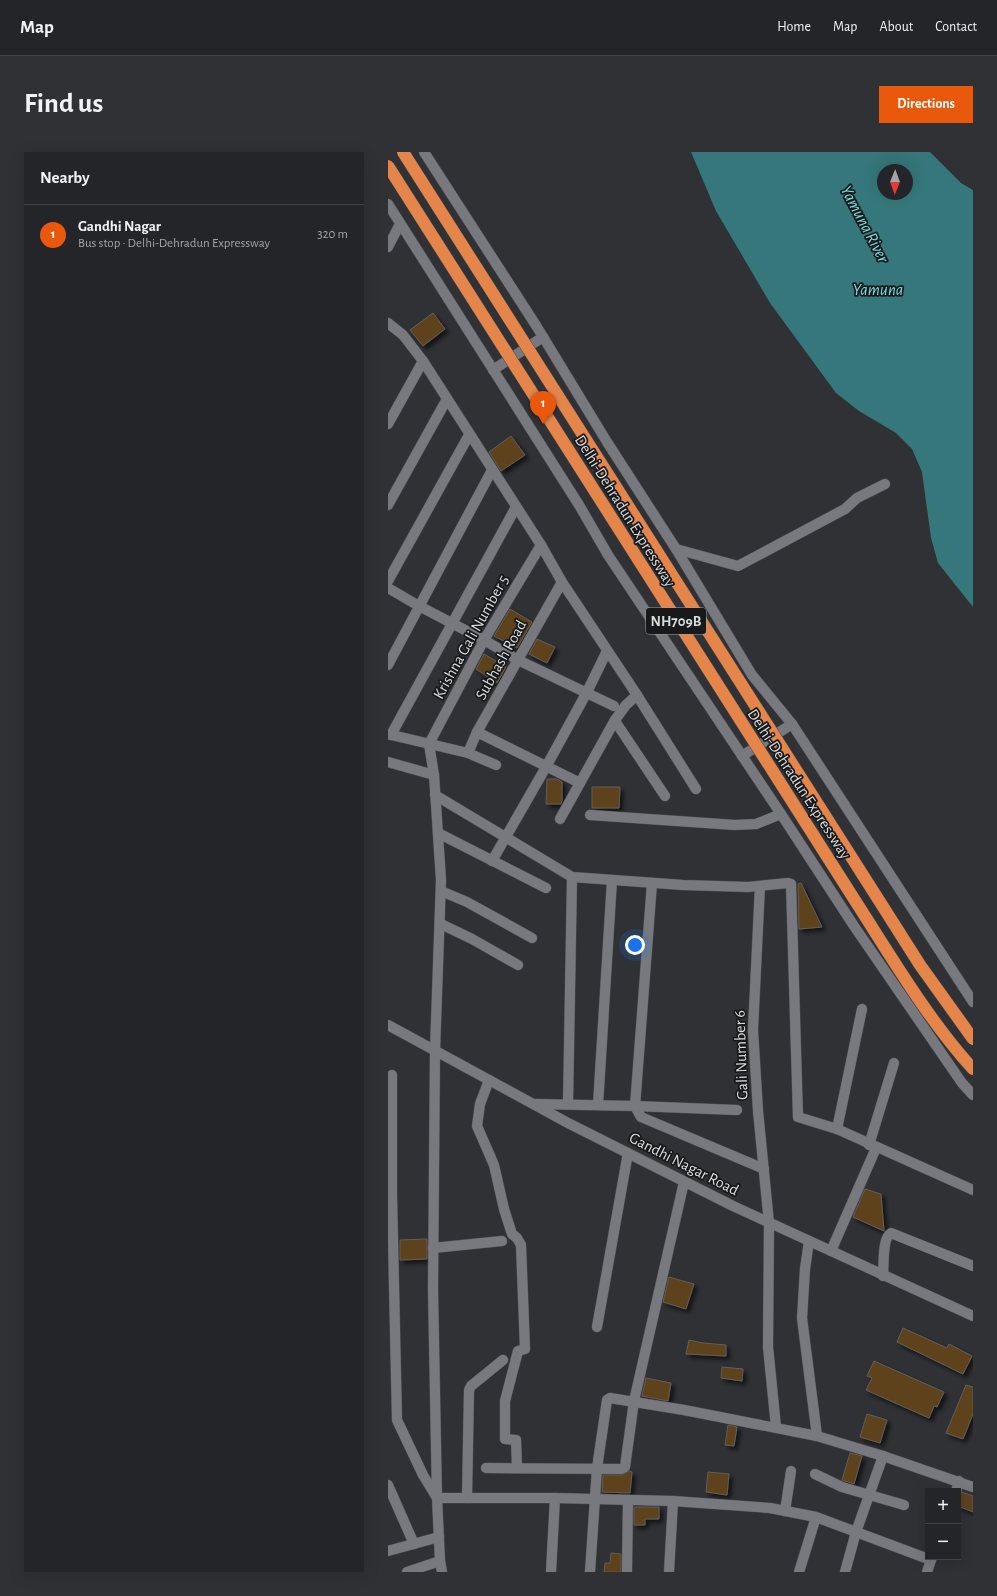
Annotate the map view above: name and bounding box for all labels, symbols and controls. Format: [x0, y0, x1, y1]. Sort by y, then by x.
text: Map [20, 18, 54, 37]
text: Home [777, 20, 811, 34]
text: Map [833, 20, 857, 34]
text: About [879, 20, 913, 34]
text: Contact [935, 20, 977, 34]
button: Directions [879, 86, 973, 123]
text: Find us [24, 90, 103, 118]
north arrow [877, 164, 913, 200]
text: Nearby [40, 169, 90, 186]
water label: Yamuna River [838, 183, 893, 266]
text: Gandhi Nagar [78, 219, 161, 234]
text: 1 [51, 228, 55, 241]
text: 320 m [317, 228, 348, 241]
text: Bus stop · Delhi-Dehradun Expressway [78, 237, 270, 250]
water label: Yamuna [853, 281, 903, 298]
pin: 1 [530, 391, 556, 424]
street label: Delhi-Dehradun Expressway [571, 432, 678, 590]
street label: Krishna Gali Number 5 [430, 572, 512, 702]
road number: NH709B [646, 608, 706, 634]
street label: Subhash Road [473, 617, 529, 703]
street label: Delhi-Dehradun Expressway [744, 706, 854, 863]
your location [625, 935, 645, 955]
street label: Gali Number 6 [731, 1010, 751, 1100]
street label: Gandhi Nagar Road [627, 1130, 741, 1198]
map controls [925, 1488, 961, 1560]
button: + [925, 1488, 961, 1524]
button: − [925, 1524, 961, 1560]

